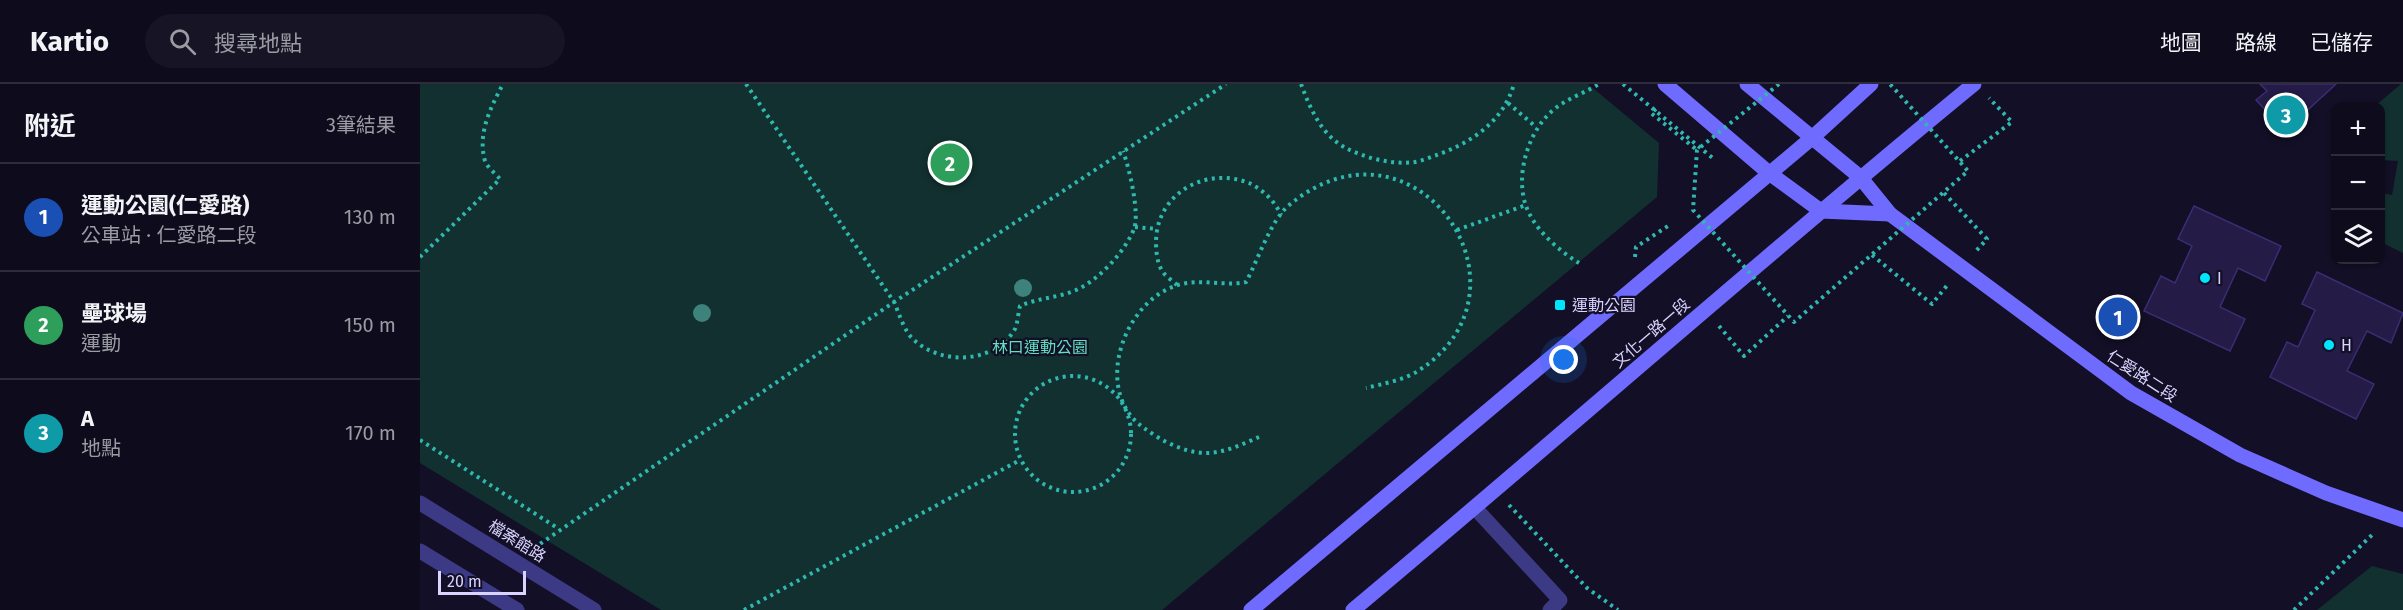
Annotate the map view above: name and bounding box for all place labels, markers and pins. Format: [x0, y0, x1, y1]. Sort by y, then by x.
pin: 3 [2266, 93, 2306, 138]
pin: 2 [930, 140, 970, 185]
place label: I [2217, 269, 2222, 288]
marker: I [2198, 271, 2212, 285]
pin: 1 [2098, 294, 2138, 340]
place label: 運動公園 [1572, 296, 1636, 315]
marker: 運動公園 [1553, 298, 1567, 312]
place label: H [2341, 336, 2352, 355]
marker: H [2322, 338, 2336, 352]

